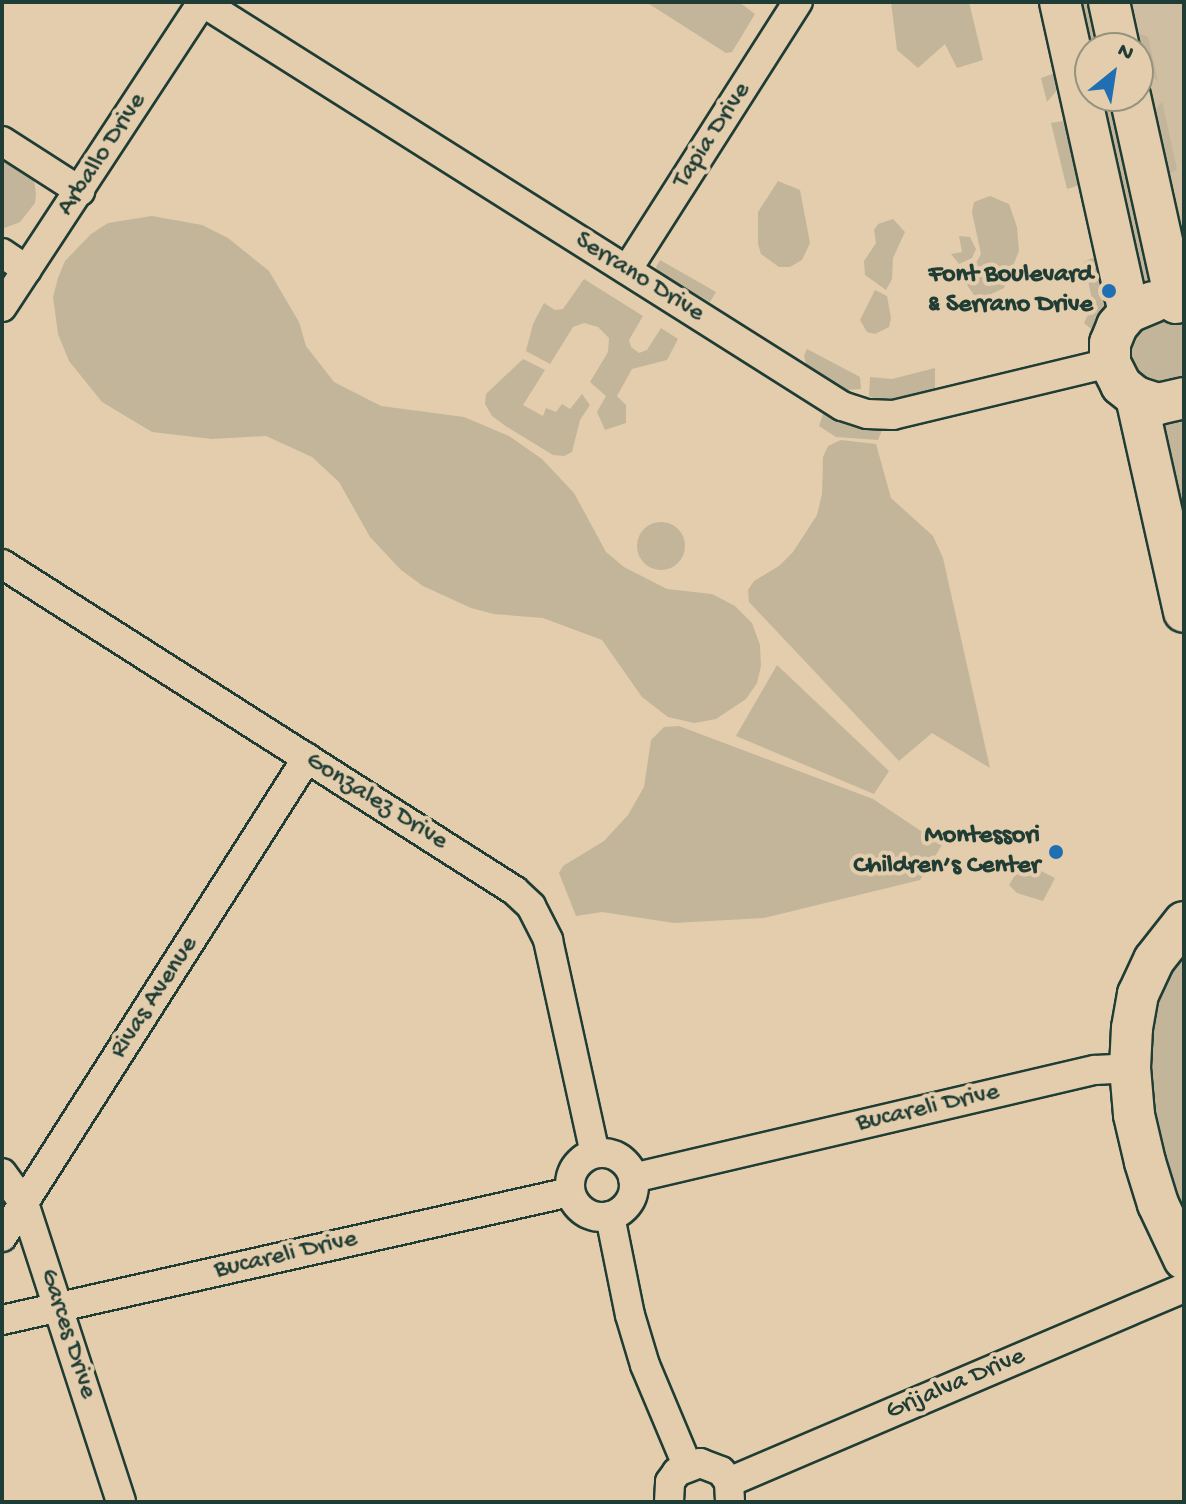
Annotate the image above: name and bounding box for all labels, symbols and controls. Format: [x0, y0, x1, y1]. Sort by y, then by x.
north arrow [1074, 32, 1154, 112]
text: N [1112, 38, 1138, 68]
street label: Tapia Drive [667, 77, 759, 195]
street label: Arballo Drive [52, 88, 154, 222]
street label: Serrano Drive [568, 226, 710, 330]
place label: Font Boulevard & Serrano Drive [928, 260, 1093, 322]
marker: Font Boulevard & Serrano Drive [1100, 282, 1118, 300]
street label: Gonzalez Drive [299, 746, 453, 858]
place label: Montessori Children’s Center [853, 821, 1040, 882]
marker: Montessori Children’s Center [1047, 843, 1065, 861]
street label: Rivas Avenue [104, 931, 206, 1065]
street label: Bucareli Drive [854, 1077, 1002, 1141]
street label: Bucareli Drive [212, 1224, 360, 1288]
street label: Garces Drive [31, 1265, 103, 1403]
street label: Grijalva Drive [882, 1342, 1030, 1428]

